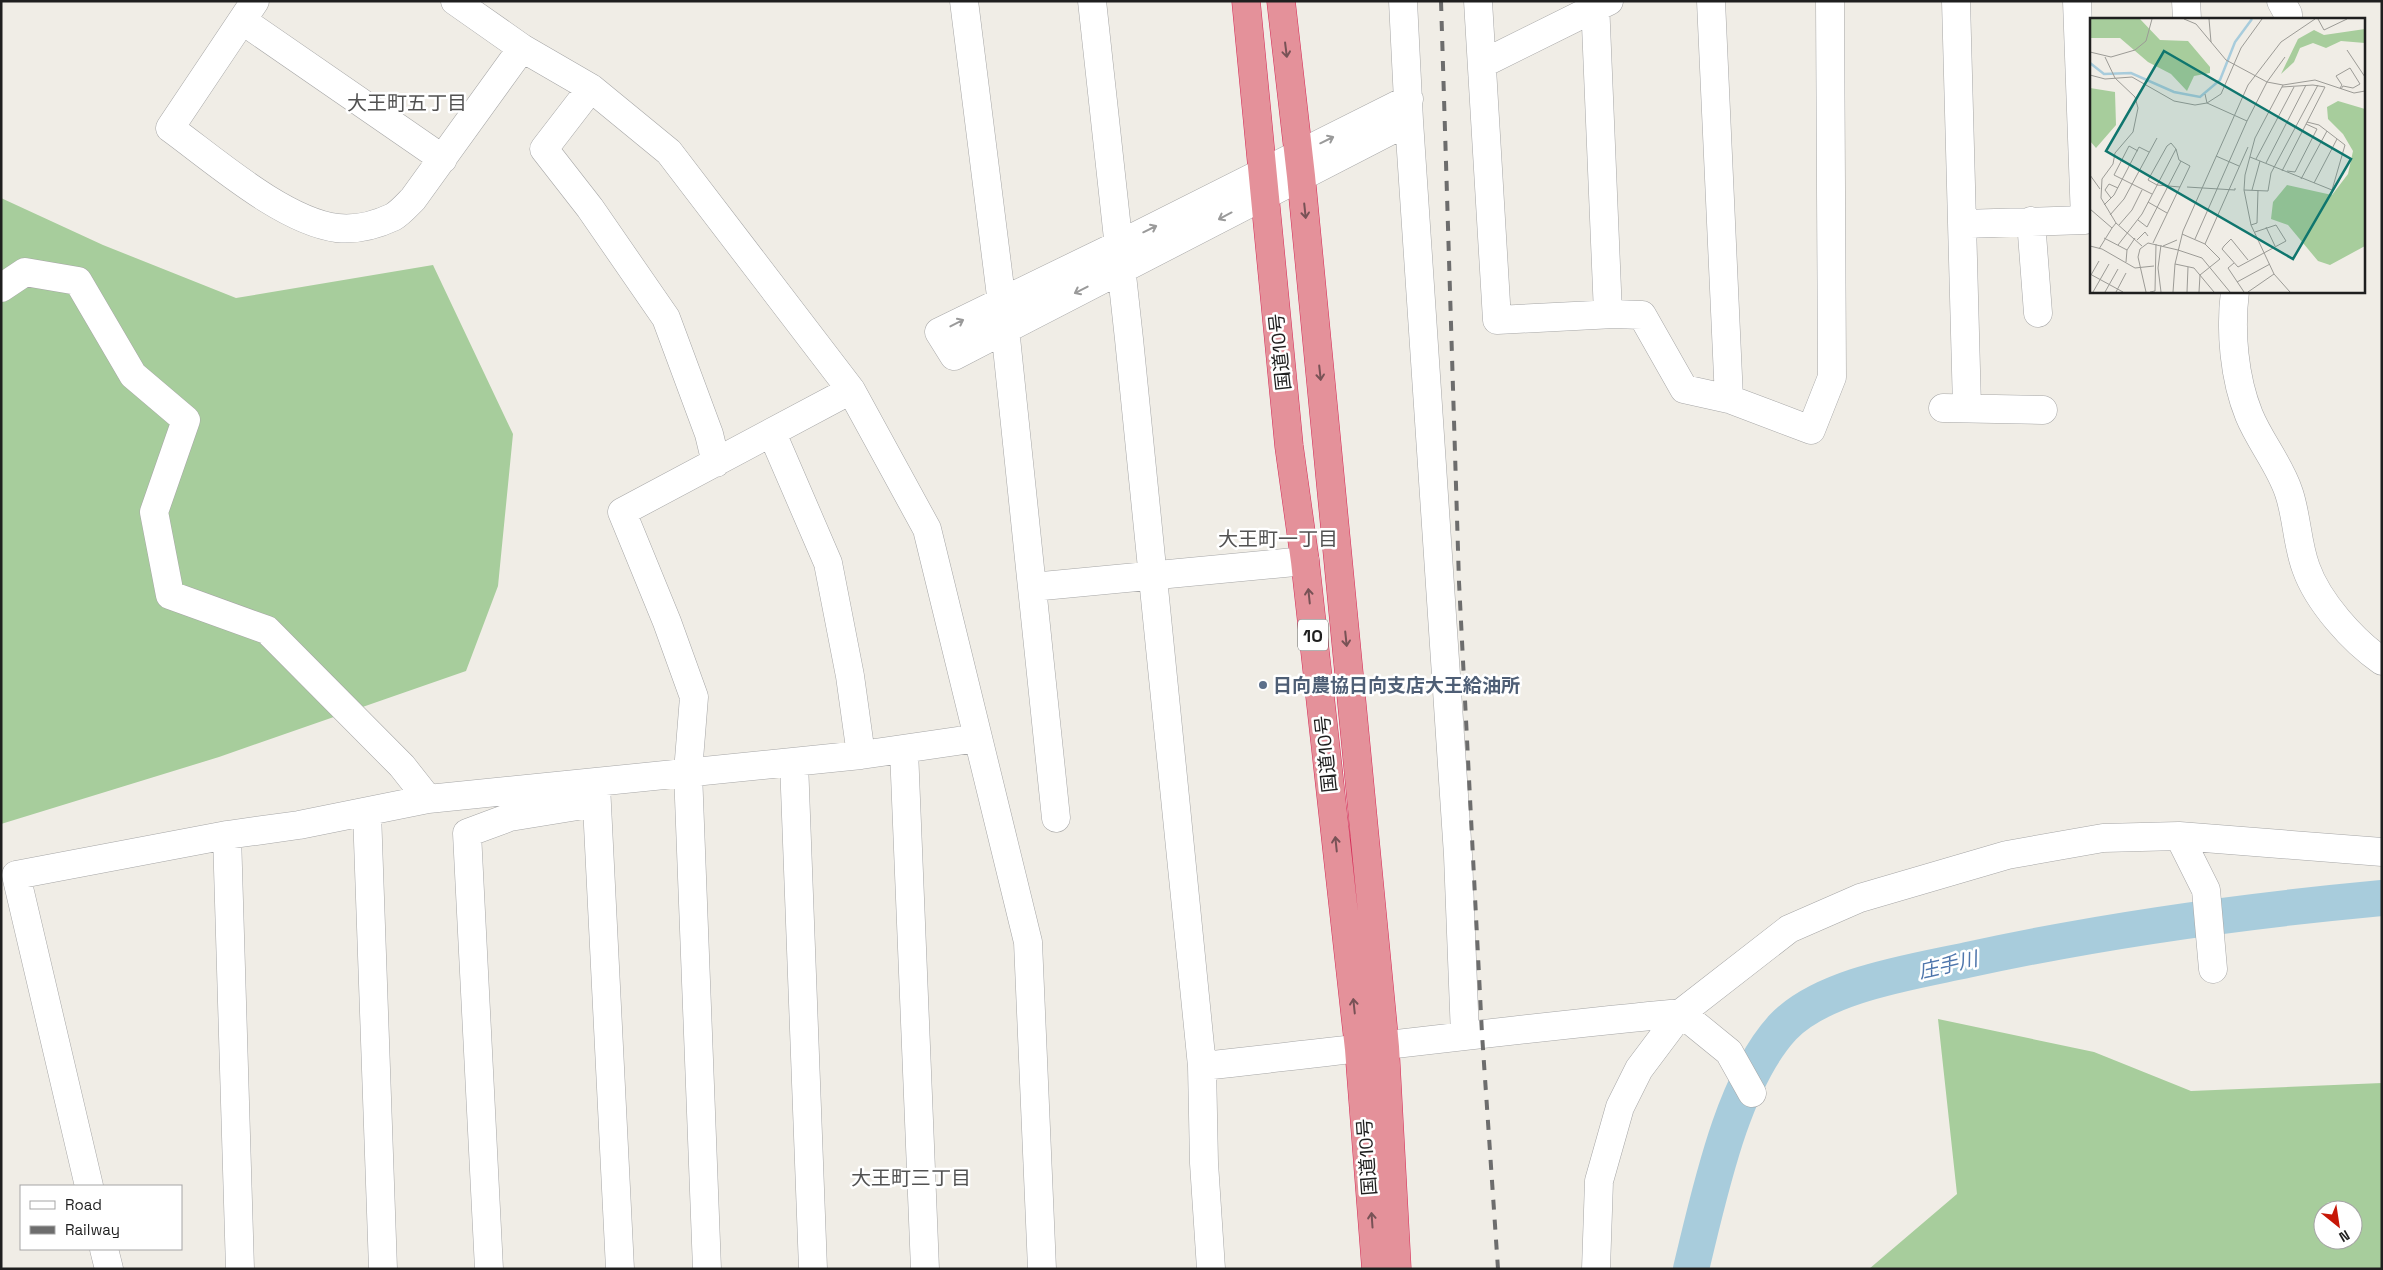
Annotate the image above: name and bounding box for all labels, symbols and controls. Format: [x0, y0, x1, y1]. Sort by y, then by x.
inset map [2090, 18, 2366, 292]
one-way arrow [1281, 41, 1291, 57]
district label: 大王町五丁目 [347, 90, 467, 116]
one-way arrow [1319, 135, 1334, 145]
one-way arrow [1300, 203, 1310, 219]
one-way arrow [1218, 211, 1233, 221]
one-way arrow [1143, 224, 1158, 234]
one-way arrow [1074, 286, 1089, 295]
street label: 国道10号 [1264, 312, 1296, 392]
one-way arrow [949, 318, 964, 327]
one-way arrow [1316, 365, 1325, 381]
district label: 大王町一丁目 [1218, 526, 1338, 552]
one-way arrow [1304, 588, 1314, 604]
road number: 10 [1298, 620, 1328, 650]
one-way arrow [1341, 631, 1351, 647]
place label: 日向農協日向支店大王給油所 [1273, 673, 1520, 698]
marker: 日向農協日向支店大王給油所 [1257, 679, 1269, 691]
street label: 国道10号 [1310, 714, 1342, 794]
one-way arrow [1331, 837, 1341, 853]
water label: 庄手川 [1916, 945, 1982, 984]
one-way arrow [1349, 998, 1359, 1014]
street label: 国道10号 [1352, 1118, 1382, 1196]
district label: 大王町三丁目 [851, 1165, 971, 1191]
legend [20, 1185, 182, 1250]
text: Road [65, 1195, 102, 1214]
north arrow [2313, 1200, 2363, 1250]
one-way arrow [1367, 1212, 1377, 1228]
text: Railway [65, 1220, 120, 1239]
text: N [2336, 1226, 2353, 1246]

